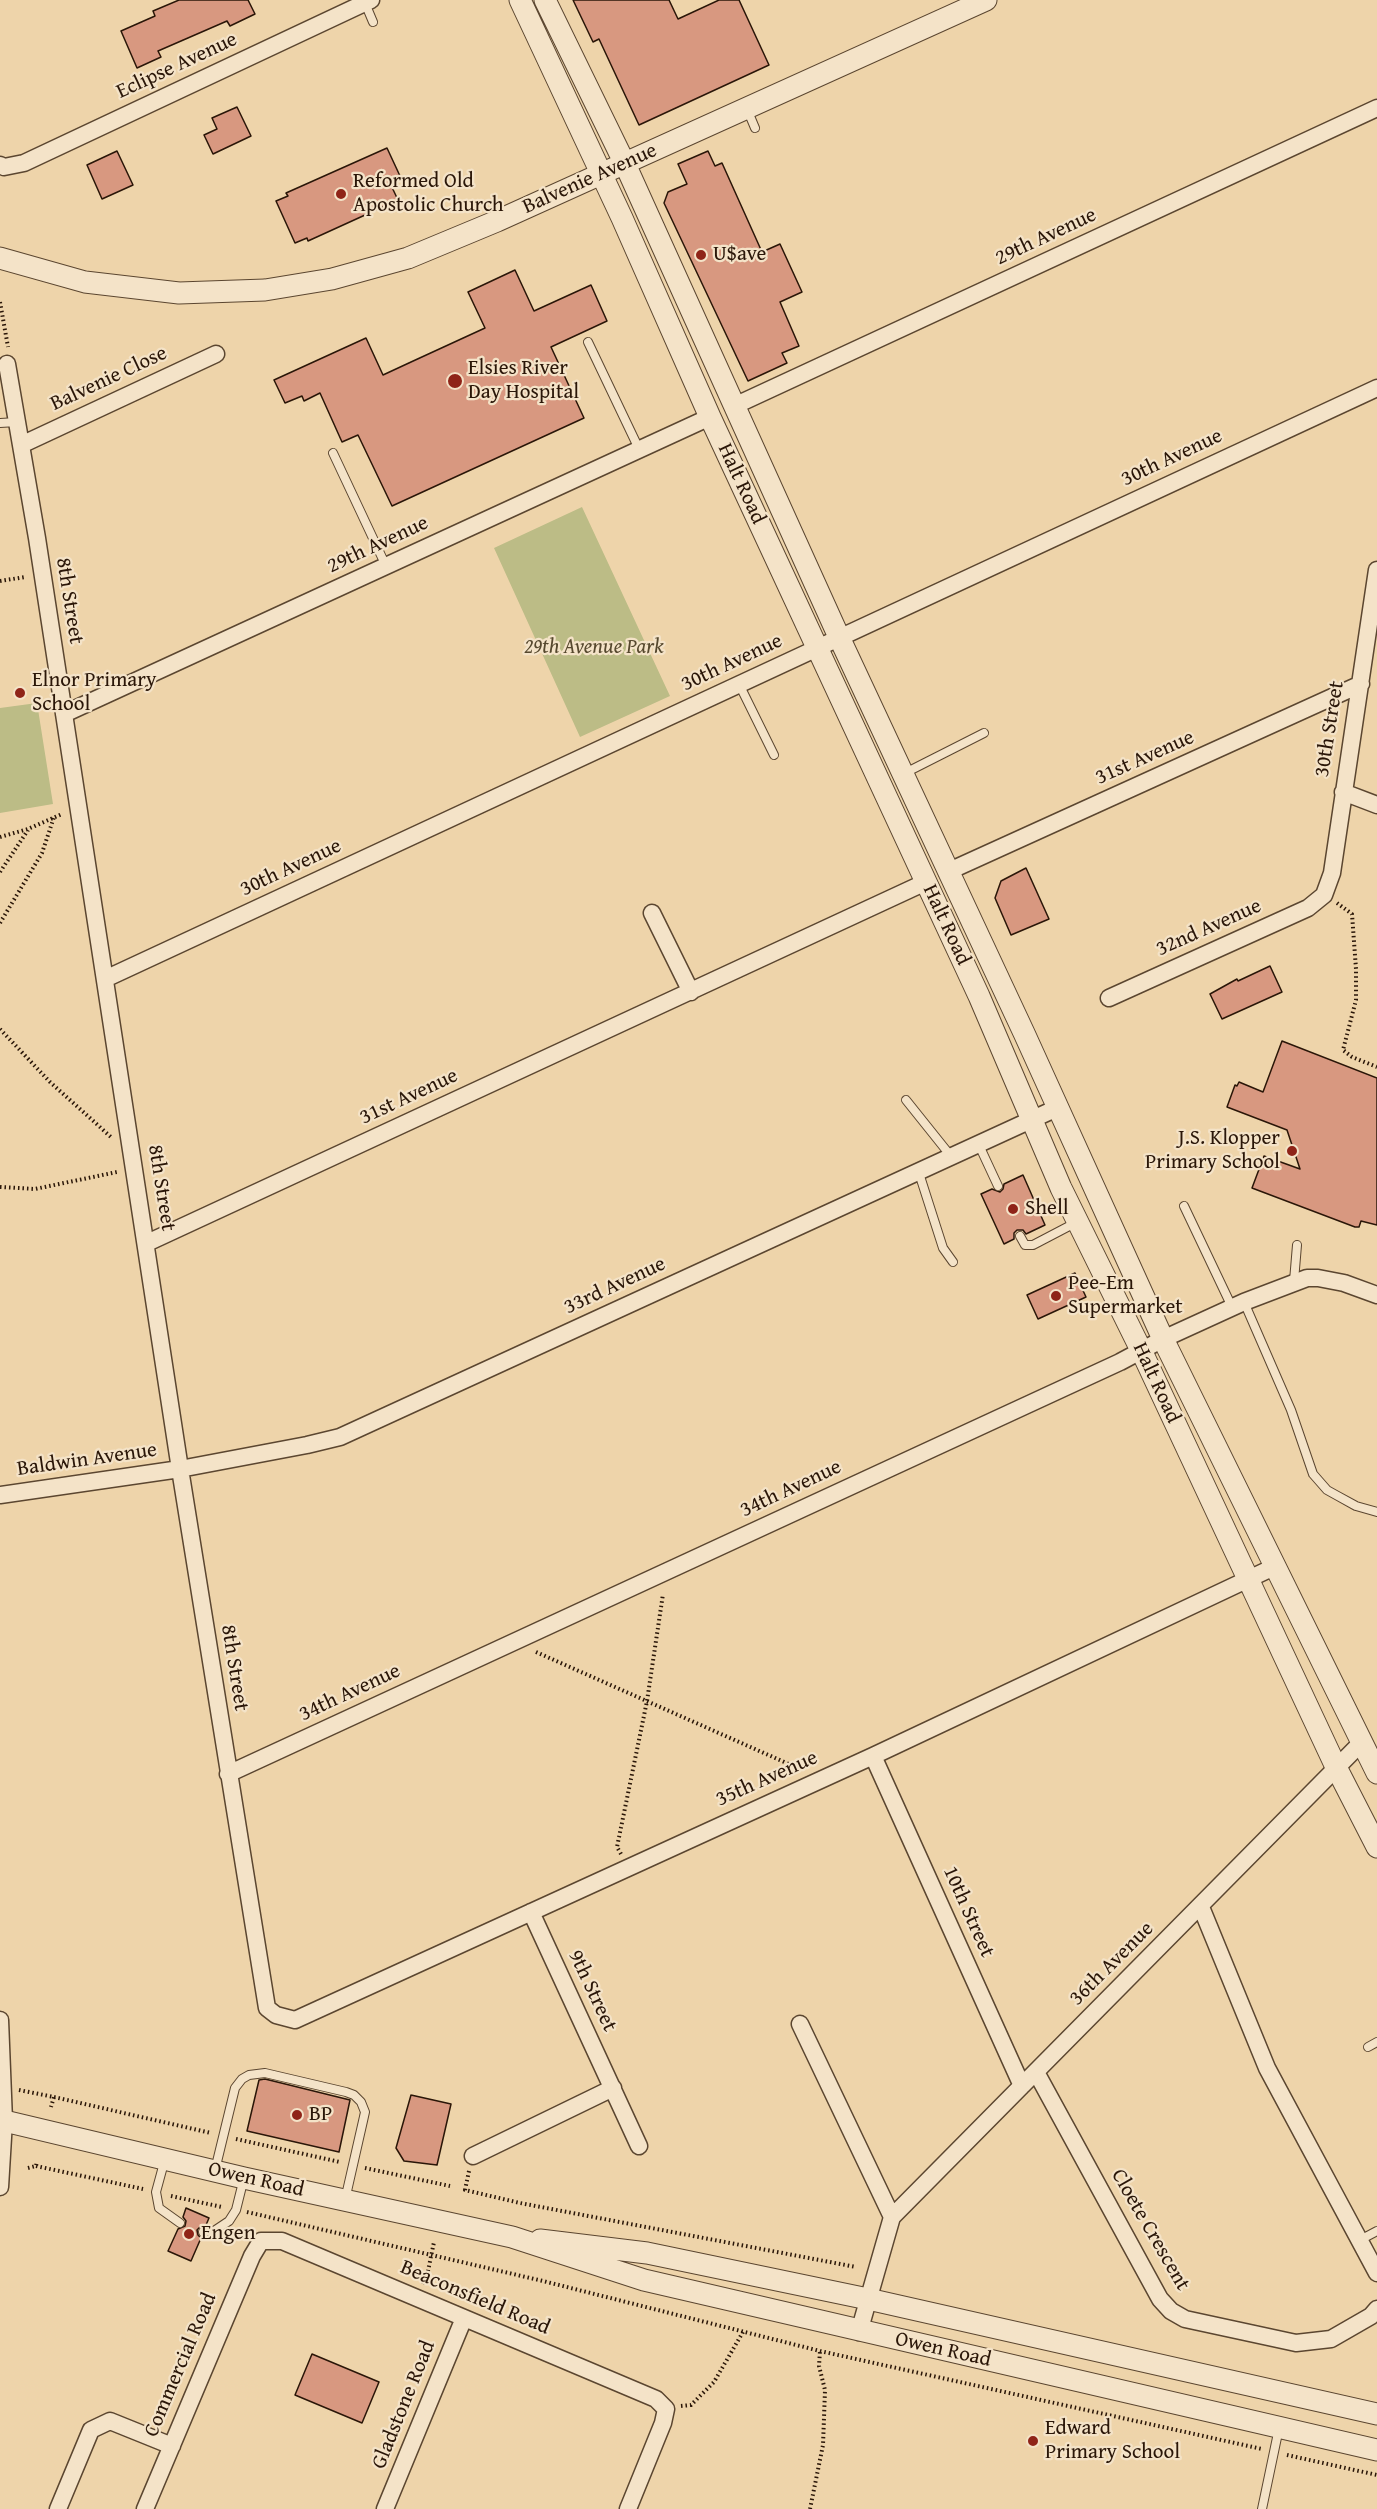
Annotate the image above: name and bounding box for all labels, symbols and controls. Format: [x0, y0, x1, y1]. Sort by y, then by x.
street label: Eclipse Avenue [113, 27, 241, 105]
street label: Balvenie Avenue [519, 138, 661, 220]
place label: Reformed Old Apostolic Church [353, 169, 504, 219]
marker: Reformed Old Apostolic Church [334, 187, 348, 201]
street label: 29th Avenue [991, 203, 1101, 271]
place label: U$ave [713, 242, 766, 268]
marker: U$ave [694, 248, 708, 262]
street label: Balvenie Close [47, 341, 171, 417]
place label: Elsies River Day Hospital [468, 356, 579, 406]
marker: Elsies River Day Hospital [446, 372, 464, 390]
street label: 30th Avenue [1117, 424, 1227, 492]
street label: Halt Road [711, 440, 771, 528]
street label: 29th Avenue [323, 511, 433, 579]
street label: 8th Street [50, 556, 88, 646]
street label: 30th Avenue [677, 629, 787, 697]
park label: 29th Avenue Park [524, 635, 664, 661]
place label: Elnor Primary School [32, 668, 156, 718]
street label: 30th Street [1310, 679, 1350, 779]
marker: Elnor Primary School [13, 686, 27, 700]
street label: 31st Avenue [1092, 725, 1198, 791]
street label: 30th Avenue [236, 834, 346, 902]
street label: Halt Road [916, 881, 976, 969]
street label: 32nd Avenue [1153, 894, 1265, 962]
street label: 31st Avenue [356, 1063, 462, 1131]
place label: J.S. Klopper Primary School [1145, 1126, 1280, 1176]
street label: 8th Street [142, 1143, 180, 1233]
marker: J.S. Klopper Primary School [1285, 1144, 1299, 1158]
place label: Shell [1025, 1196, 1069, 1222]
marker: Shell [1006, 1202, 1020, 1216]
street label: 33rd Avenue [560, 1252, 670, 1320]
place label: Pee-Em Supermarket [1068, 1271, 1183, 1321]
marker: Pee-Em Supermarket [1049, 1289, 1063, 1303]
street label: Halt Road [1126, 1339, 1186, 1427]
street label: Baldwin Avenue [16, 1438, 158, 1482]
street label: 34th Avenue [736, 1455, 846, 1523]
street label: 8th Street [215, 1623, 253, 1713]
street label: 34th Avenue [295, 1659, 405, 1727]
street label: 35th Avenue [712, 1745, 822, 1813]
street label: 10th Street [937, 1862, 999, 1962]
street label: 36th Avenue [1065, 1917, 1159, 2011]
street label: 9th Street [562, 1946, 622, 2036]
place label: BP [309, 2102, 332, 2128]
marker: BP [290, 2108, 304, 2122]
street label: Owen Road [206, 2157, 306, 2203]
street label: Cloete Crescent [1105, 2165, 1195, 2295]
place label: Engen [201, 2221, 256, 2247]
marker: Engen [182, 2227, 196, 2241]
street label: Beaconsfield Road [396, 2255, 554, 2341]
street label: Commercial Road [139, 2289, 223, 2441]
street label: Owen Road [893, 2327, 993, 2373]
street label: Gladstone Road [367, 2337, 441, 2473]
place label: Edward Primary School [1045, 2416, 1180, 2466]
marker: Edward Primary School [1026, 2434, 1040, 2448]

